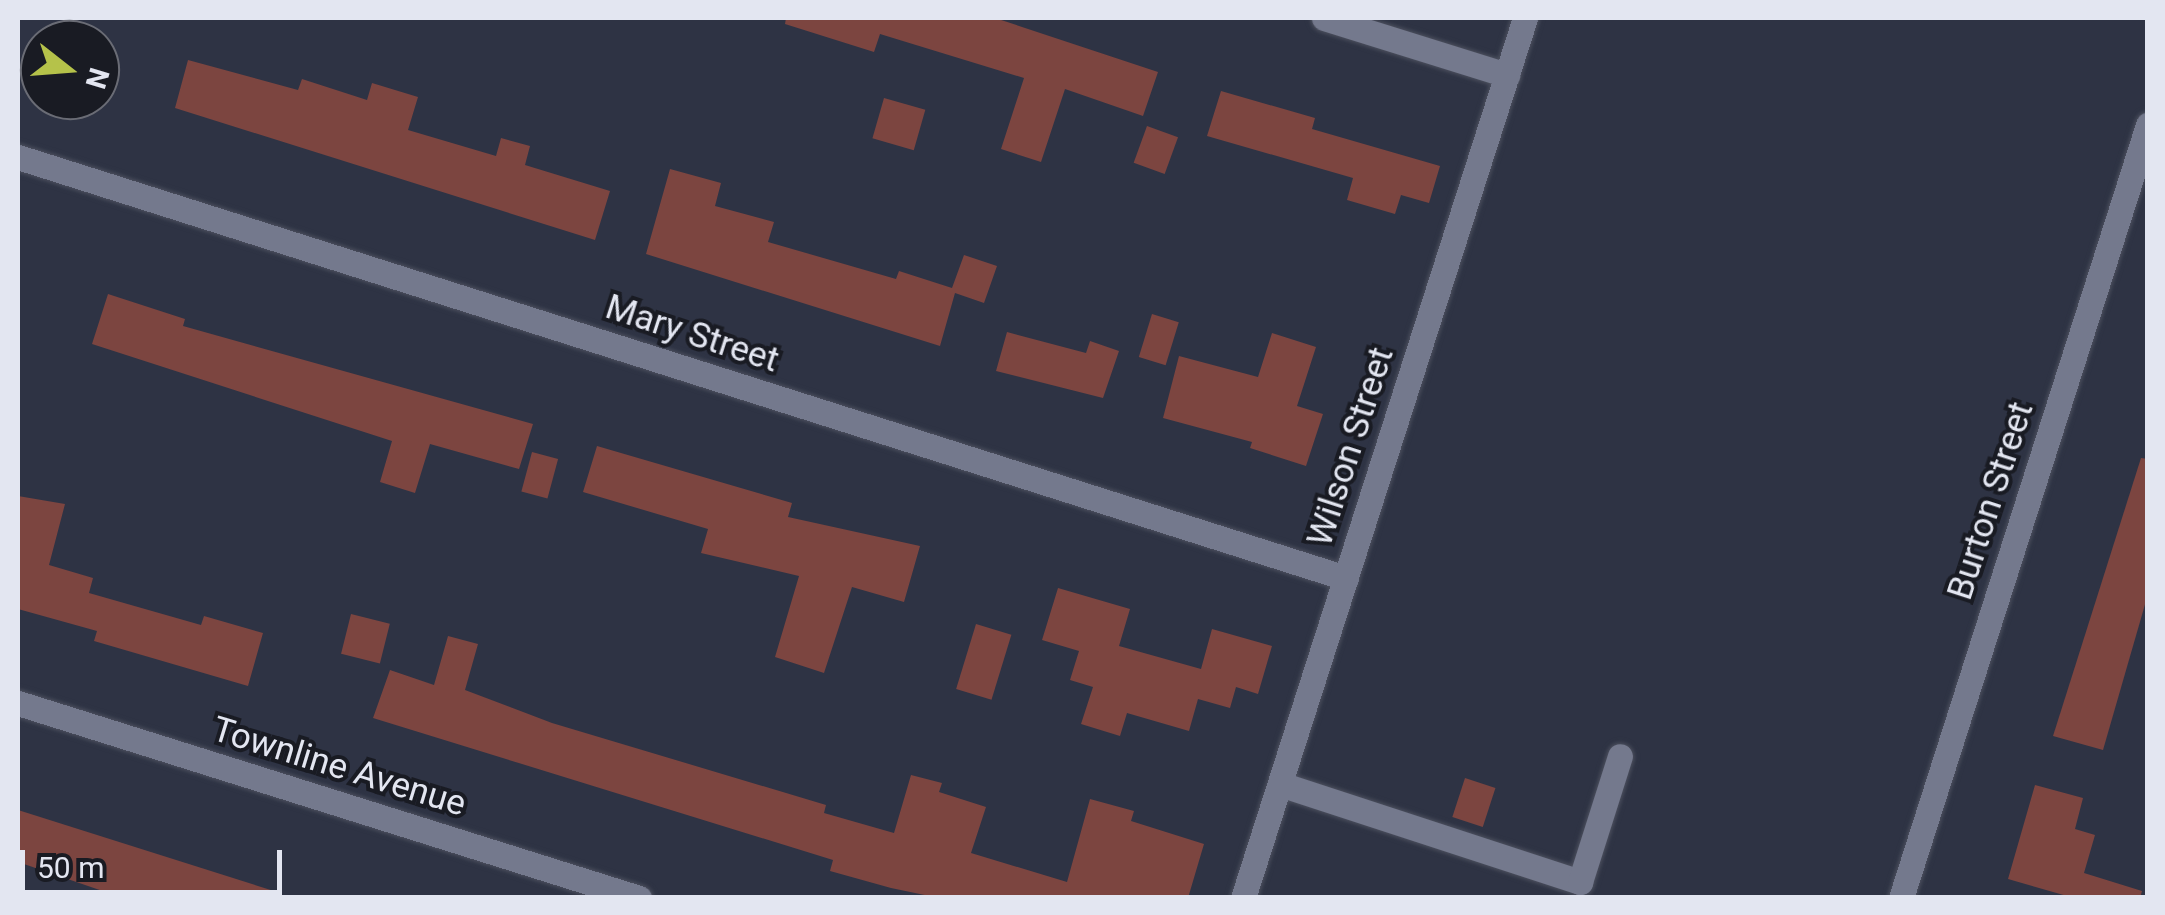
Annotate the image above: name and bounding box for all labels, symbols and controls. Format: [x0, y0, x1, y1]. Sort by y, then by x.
north arrow [20, 20, 120, 120]
text: N [79, 64, 116, 93]
street label: Mary Street [600, 286, 784, 382]
street label: Wilson Street [1299, 342, 1403, 552]
street label: Burton Street [1939, 397, 2043, 605]
street label: Townline Avenue [207, 708, 471, 826]
scale bar [25, 830, 288, 892]
text: 50 m [37, 850, 104, 885]

